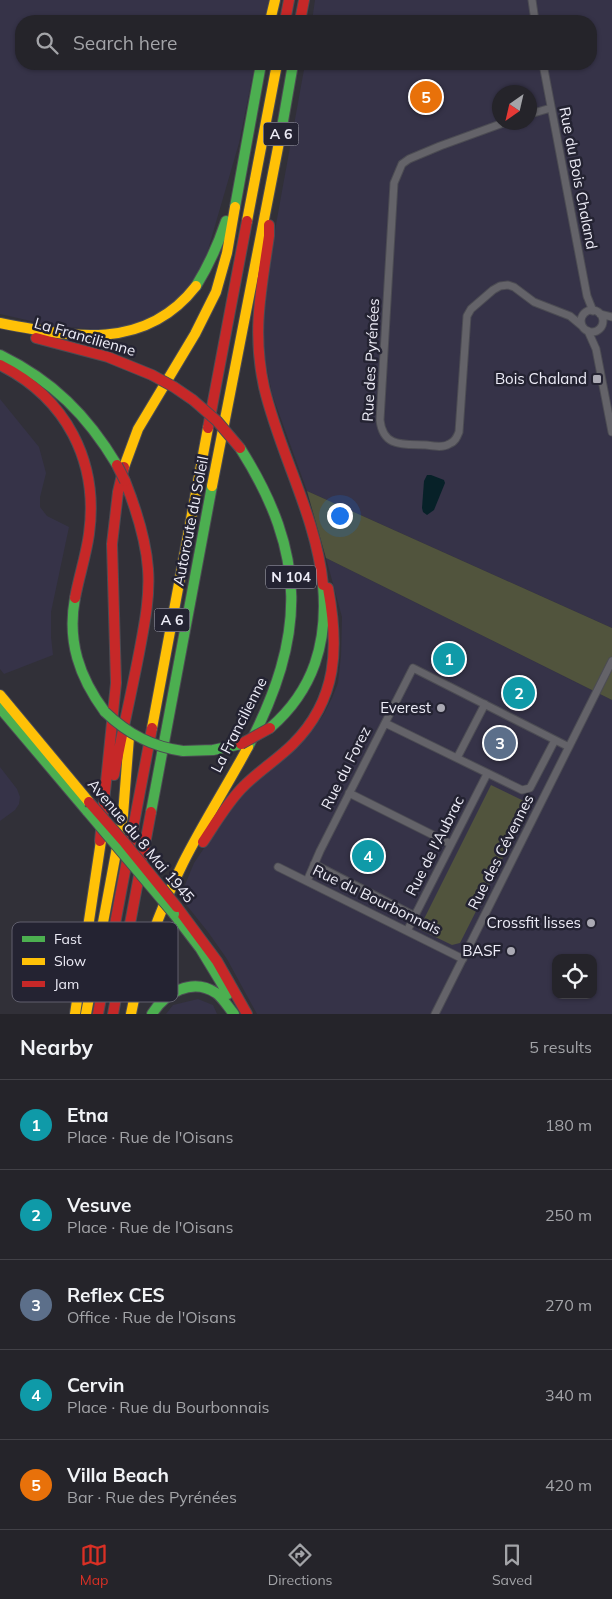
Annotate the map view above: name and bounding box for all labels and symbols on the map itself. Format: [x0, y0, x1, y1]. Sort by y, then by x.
pin: 5 [410, 78, 442, 116]
north arrow [492, 85, 537, 130]
street label: Rue du Bois Chaland [555, 105, 602, 251]
road number: A 6 [264, 122, 298, 146]
street label: Rue des Pyrénées [358, 298, 383, 422]
street label: La Francilienne [32, 313, 138, 360]
place label: Bois Chaland [495, 369, 587, 388]
marker: Bois Chaland [591, 373, 603, 385]
street label: Autoroute du Soleil [169, 455, 212, 587]
your location [327, 503, 353, 529]
road number: N 104 [266, 566, 316, 588]
road number: A 6 [154, 608, 190, 632]
pin: 1 [433, 640, 465, 678]
street label: La Francilienne [206, 674, 271, 776]
pin: 2 [503, 674, 535, 712]
place label: Everest [380, 698, 431, 717]
marker: Everest [435, 702, 447, 714]
street label: Rue du Forez [317, 723, 375, 812]
pin: 3 [484, 724, 516, 762]
street label: Avenue du 8 Mai 1945 [84, 775, 199, 907]
street label: Rue des Cévennes [463, 791, 538, 912]
street label: Rue de l'Aubrac [401, 793, 468, 899]
pin: 4 [352, 837, 384, 875]
street label: Rue du Bourbonnais [310, 860, 445, 939]
place label: Crossfit lisses [487, 913, 581, 932]
marker: Crossfit lisses [585, 917, 597, 929]
legend [12, 922, 178, 1002]
text: Fast [54, 930, 82, 948]
place label: BASF [462, 941, 501, 960]
marker: BASF [505, 945, 517, 957]
text: Slow [54, 952, 86, 970]
text: Jam [54, 975, 79, 993]

